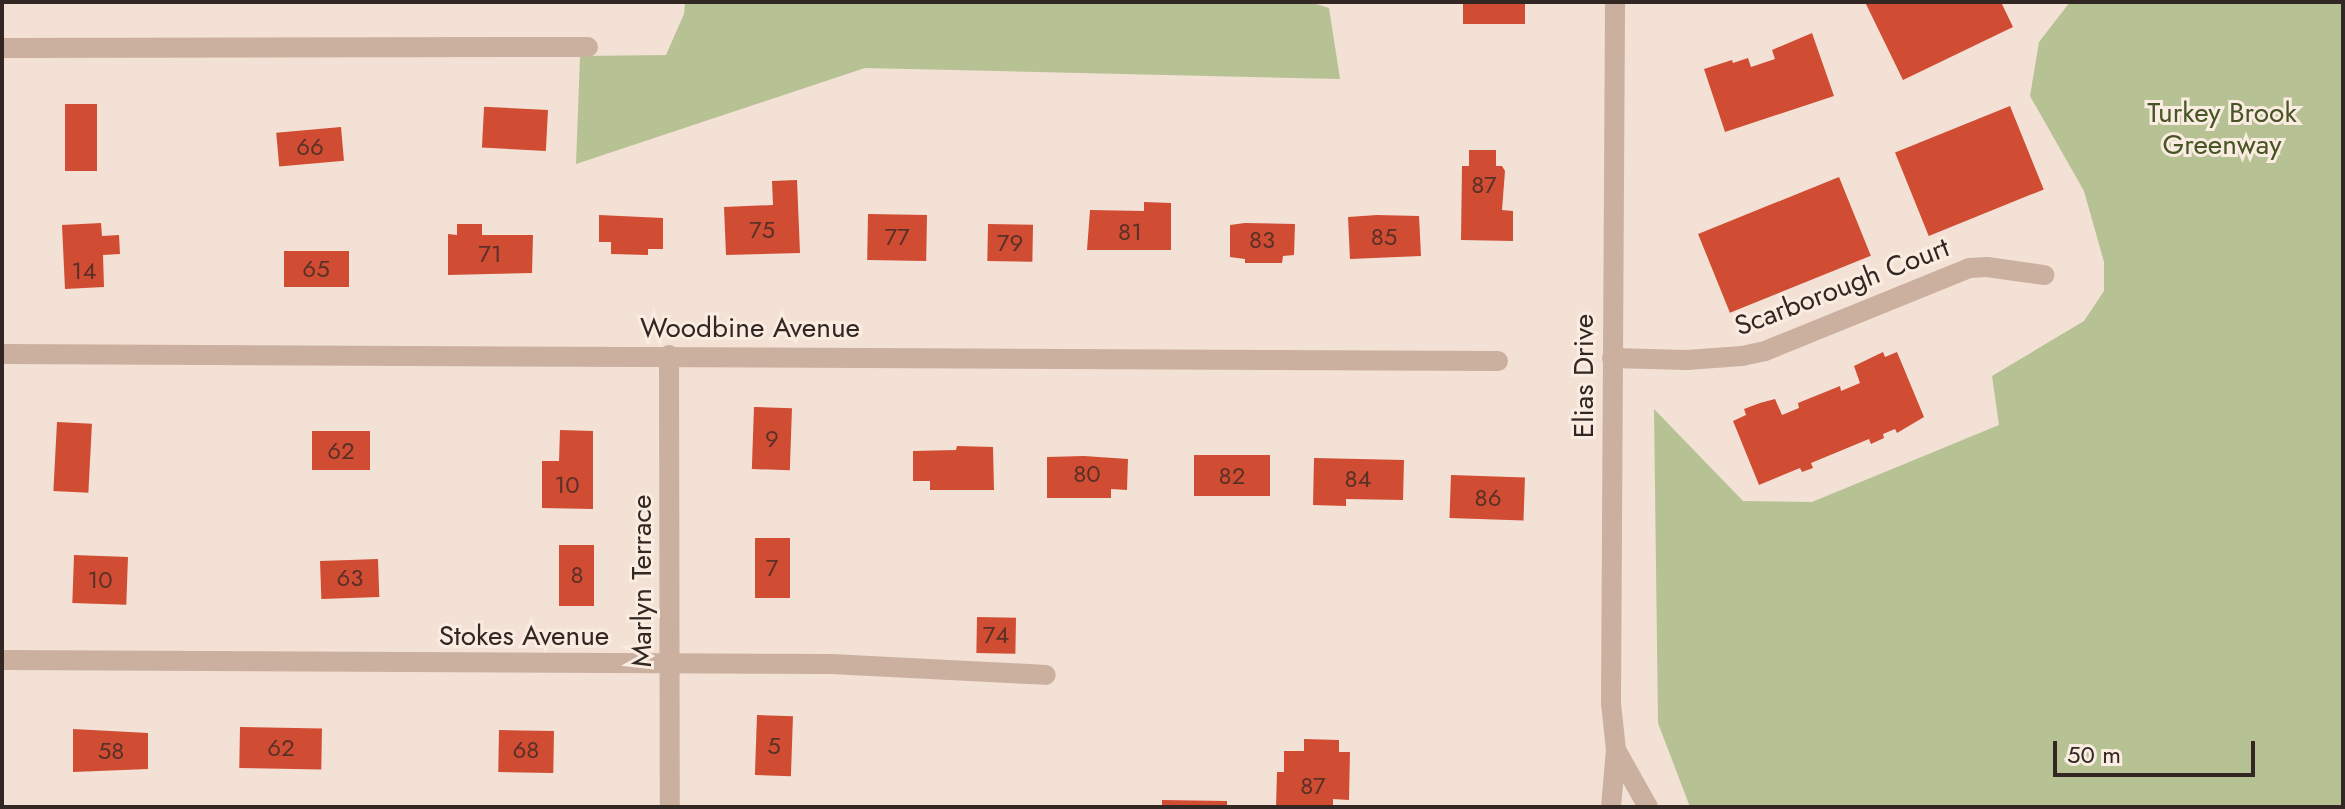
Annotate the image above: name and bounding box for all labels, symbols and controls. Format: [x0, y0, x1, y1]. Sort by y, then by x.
park label: Turkey Brook Greenway [2147, 96, 2297, 162]
house number: 66 [296, 133, 324, 161]
house number: 87 [1471, 171, 1497, 199]
house number: 75 [749, 216, 775, 244]
house number: 81 [1118, 218, 1142, 246]
house number: 77 [884, 223, 910, 251]
house number: 85 [1371, 223, 1397, 251]
house number: 83 [1249, 226, 1275, 254]
house number: 79 [997, 229, 1023, 257]
street label: Scarborough Court [1730, 231, 1954, 343]
house number: 71 [478, 240, 502, 268]
house number: 65 [302, 255, 330, 283]
house number: 14 [72, 257, 96, 285]
street label: Woodbine Avenue [640, 311, 860, 345]
street label: Elias Drive [1567, 314, 1601, 438]
house number: 9 [765, 425, 779, 453]
house number: 62 [327, 437, 355, 465]
house number: 80 [1073, 460, 1101, 488]
house number: 82 [1219, 462, 1245, 490]
house number: 84 [1344, 465, 1372, 493]
house number: 10 [554, 471, 580, 499]
house number: 86 [1475, 484, 1501, 512]
street label: Marlyn Terrace [625, 495, 659, 667]
house number: 7 [766, 554, 778, 582]
house number: 8 [570, 561, 584, 589]
house number: 63 [337, 564, 363, 592]
house number: 10 [87, 566, 113, 594]
street label: Stokes Avenue [439, 619, 609, 653]
house number: 74 [983, 621, 1009, 649]
scale bar [2057, 725, 2259, 775]
house number: 5 [767, 732, 781, 760]
house number: 62 [267, 734, 295, 762]
house number: 68 [513, 736, 539, 764]
house number: 58 [98, 737, 124, 765]
text: 50 m [2067, 737, 2121, 772]
house number: 87 [1300, 772, 1326, 800]

